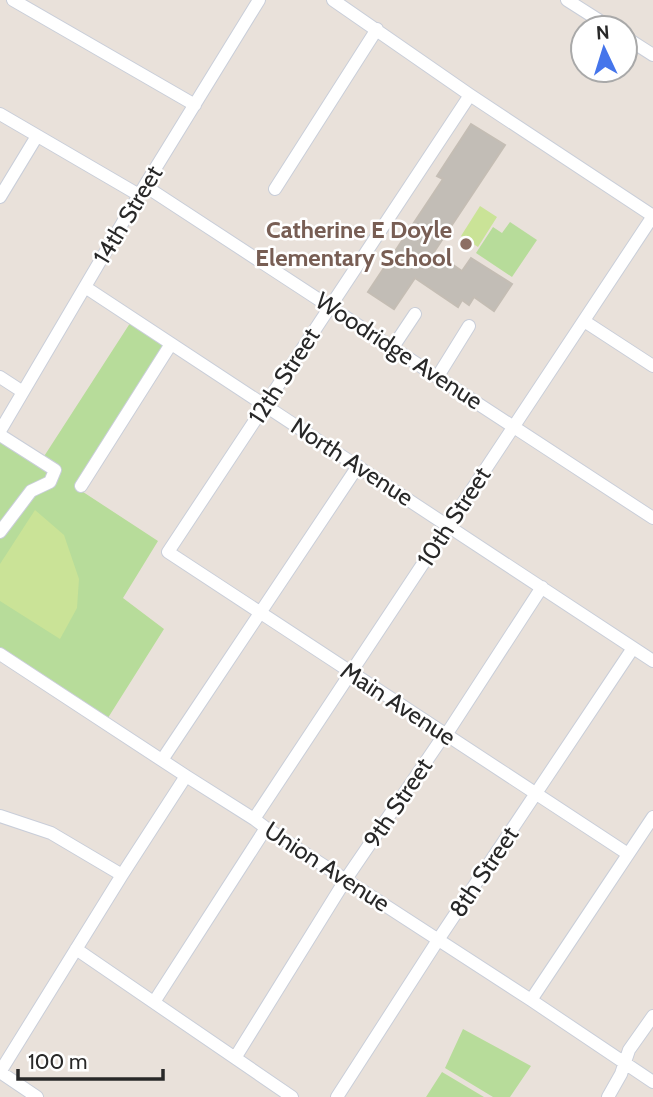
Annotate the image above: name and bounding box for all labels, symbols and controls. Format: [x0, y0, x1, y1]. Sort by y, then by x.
north arrow [569, 14, 639, 84]
text: N [595, 21, 610, 44]
street label: 14th Street [87, 160, 168, 269]
place label: Catherine E Doyle Elementary School [255, 215, 452, 272]
marker: Catherine E Doyle Elementary School [458, 236, 474, 252]
street label: Woodridge Avenue [310, 286, 488, 415]
street label: 12th Street [242, 322, 325, 429]
street label: North Avenue [286, 411, 419, 512]
street label: 10th Street [411, 462, 496, 572]
street label: Main Avenue [335, 656, 461, 751]
street label: 9th Street [357, 752, 438, 853]
street label: Union Avenue [259, 815, 395, 918]
street label: 8th Street [443, 821, 524, 922]
scale bar [18, 1038, 163, 1082]
text: 100 m [28, 1049, 87, 1074]

